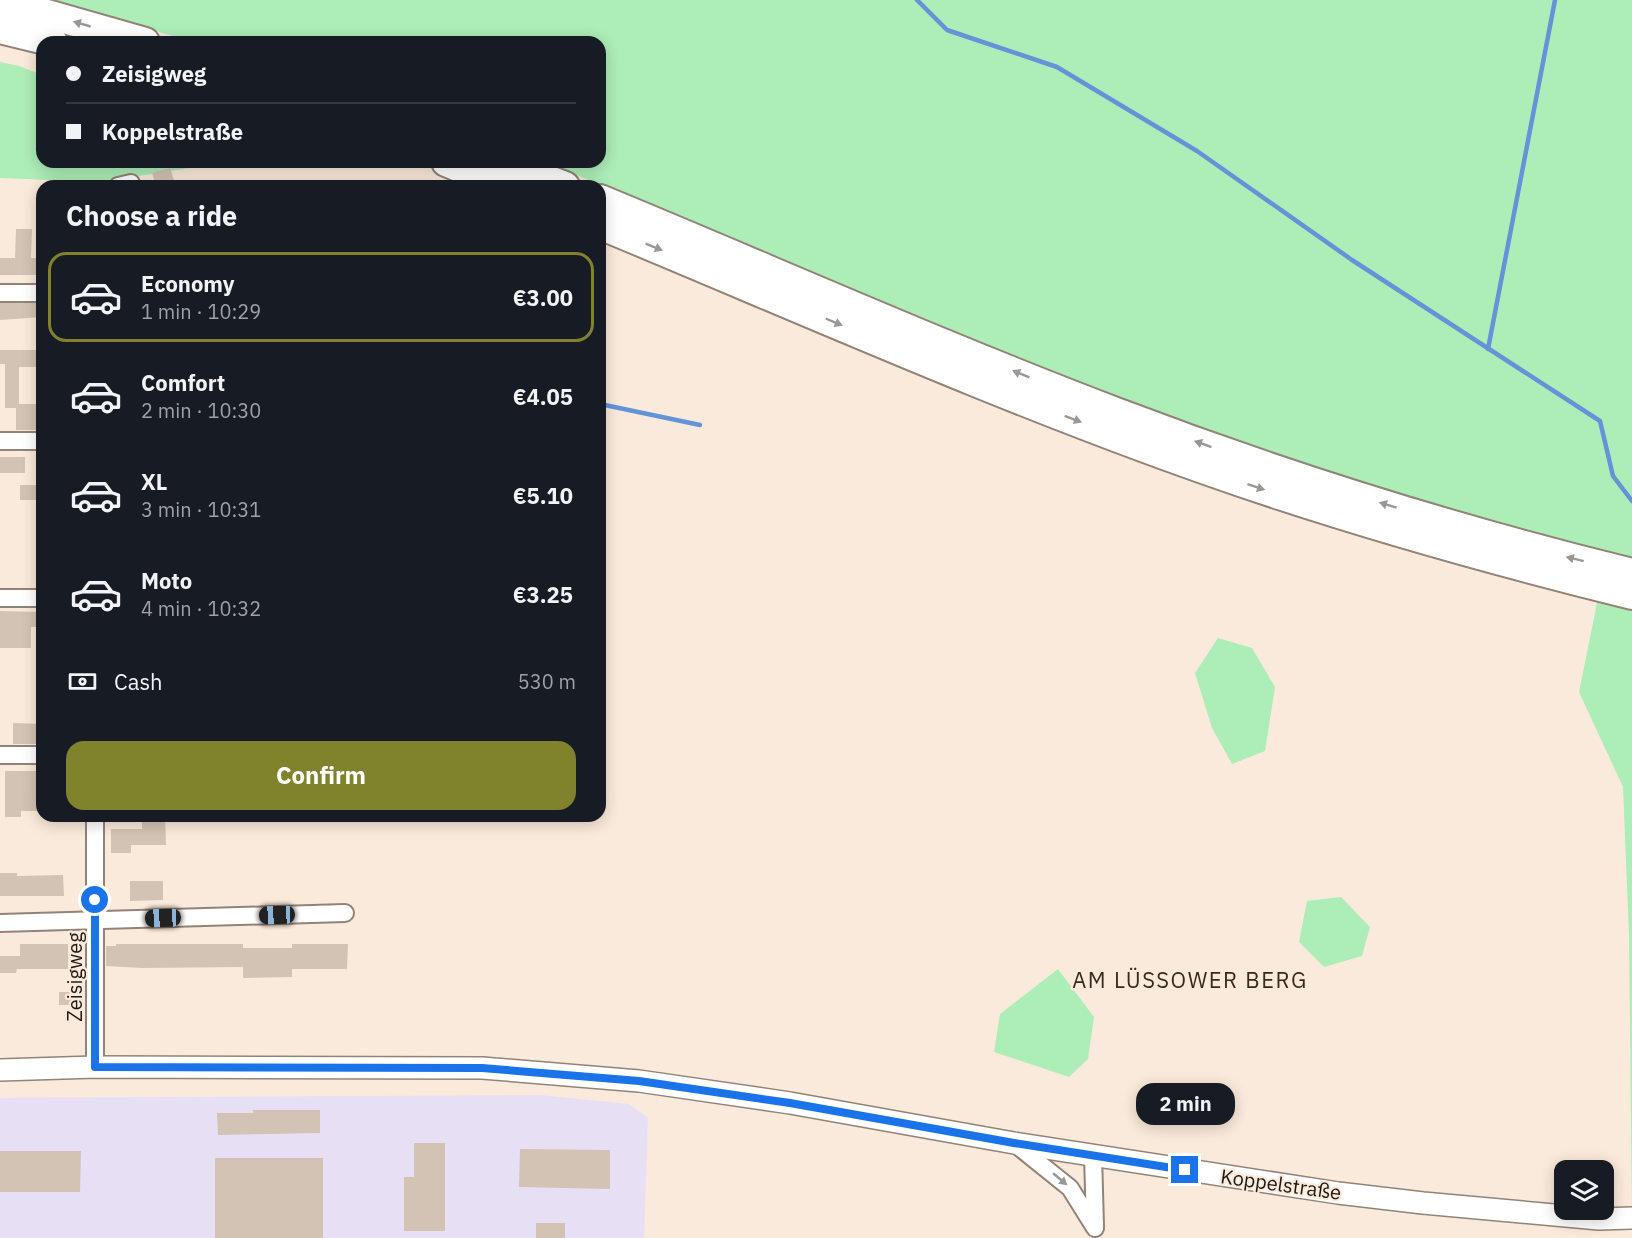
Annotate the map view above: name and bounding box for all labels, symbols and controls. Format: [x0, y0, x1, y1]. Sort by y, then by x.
one-way arrow [72, 19, 90, 28]
text: Zeisigweg [102, 59, 206, 88]
text: Koppelstraße [102, 117, 243, 146]
text: Choose a ride [66, 198, 237, 233]
one-way arrow [645, 243, 663, 253]
text: Economy [141, 269, 235, 298]
icon: car [69, 270, 123, 324]
text: €3.00 [513, 283, 573, 312]
text: 1 min · 10:29 [141, 298, 261, 325]
one-way arrow [826, 317, 844, 327]
text: Comfort [141, 368, 225, 397]
icon: car [69, 369, 123, 423]
one-way arrow [1011, 369, 1029, 379]
text: €4.05 [513, 382, 573, 411]
text: 2 min · 10:30 [141, 397, 261, 424]
one-way arrow [1064, 415, 1082, 424]
one-way arrow [1193, 439, 1211, 449]
text: XL [141, 467, 167, 496]
icon: car [69, 468, 123, 522]
text: €5.10 [513, 481, 573, 510]
one-way arrow [1247, 482, 1265, 492]
text: 3 min · 10:31 [141, 496, 261, 523]
one-way arrow [1379, 500, 1397, 509]
one-way arrow [1566, 553, 1584, 563]
text: Moto [141, 566, 192, 595]
icon: car [69, 567, 123, 621]
text: €3.25 [513, 580, 573, 609]
text: 4 min · 10:32 [141, 595, 261, 622]
icon: cash [66, 665, 99, 698]
text: Cash [114, 667, 163, 696]
text: 530 m [518, 668, 576, 695]
button: Confirm [66, 741, 576, 810]
route start [81, 886, 108, 913]
car [259, 905, 295, 925]
car [145, 908, 181, 928]
street label: Zeisigweg [61, 932, 88, 1022]
district label: AM LÜSSOWER BERG [1072, 965, 1308, 994]
callout: 2 min [1136, 1083, 1234, 1125]
text: 2 min [1159, 1090, 1212, 1117]
route end [1171, 1156, 1198, 1183]
map controls [1554, 1160, 1614, 1220]
button: layers [1554, 1160, 1614, 1220]
street label: Koppelstraße [1219, 1162, 1343, 1206]
one-way arrow [1052, 1173, 1068, 1186]

